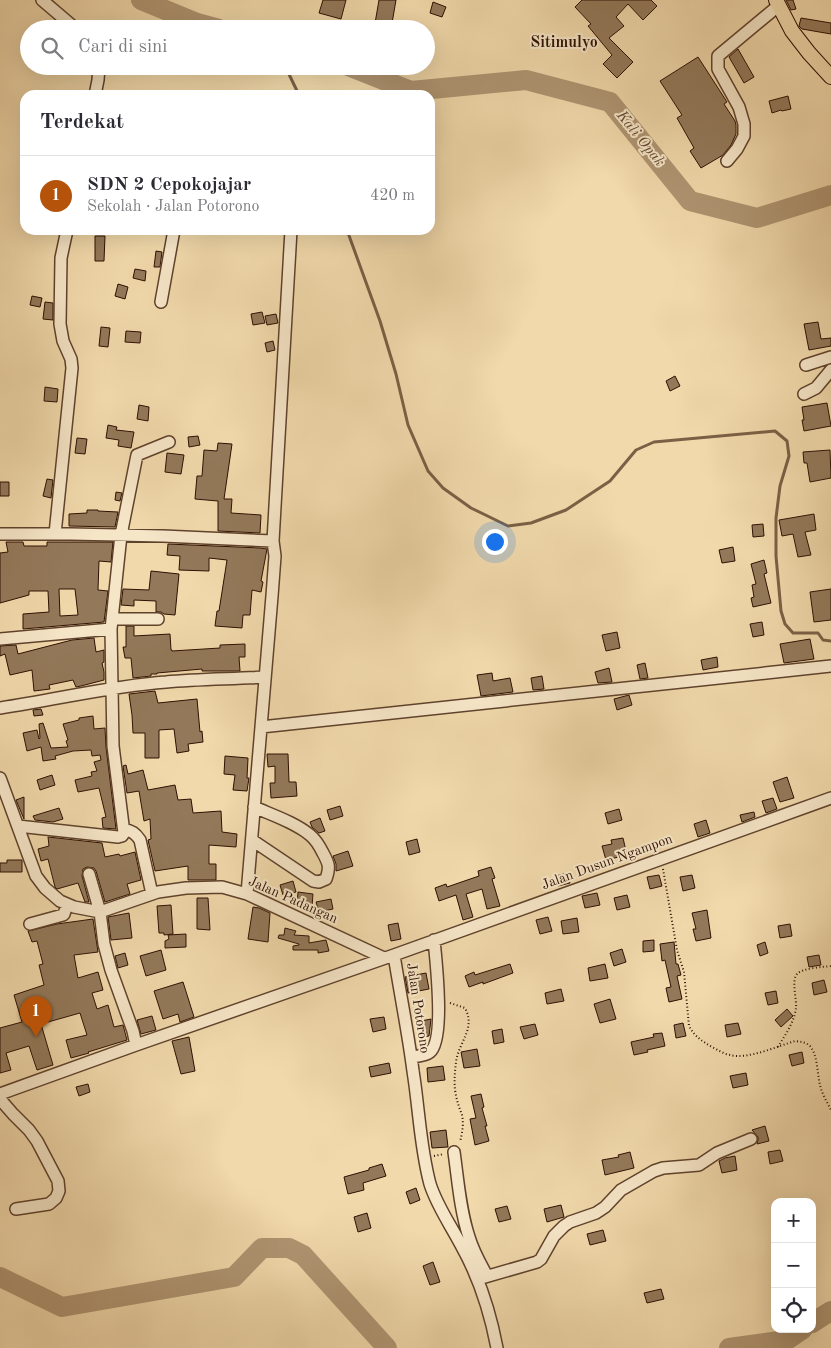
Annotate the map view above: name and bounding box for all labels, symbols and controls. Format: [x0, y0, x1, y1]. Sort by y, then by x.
search box [20, 20, 435, 75]
icon: search [38, 34, 66, 62]
district label: Sitimulyo [530, 35, 598, 51]
text: Cari di sini [78, 38, 168, 57]
water label: Kali Opak [612, 107, 667, 170]
text: Terdekat [40, 112, 124, 133]
text: SDN 2 Cepokojajar [87, 176, 251, 195]
text: 1 [51, 188, 61, 204]
text: 420 m [370, 188, 415, 204]
text: Sekolah · Jalan Potorono [87, 199, 259, 215]
your location [482, 529, 508, 555]
street label: Jalan Dusun Ngampon [540, 832, 675, 892]
street label: Jalan Padangan [246, 874, 340, 926]
street label: Jalan Potorono [404, 962, 432, 1054]
pin: 1 [20, 996, 52, 1037]
map controls [771, 1198, 816, 1333]
button: + [771, 1198, 816, 1243]
button: − [771, 1243, 816, 1288]
button: locate [771, 1288, 816, 1333]

